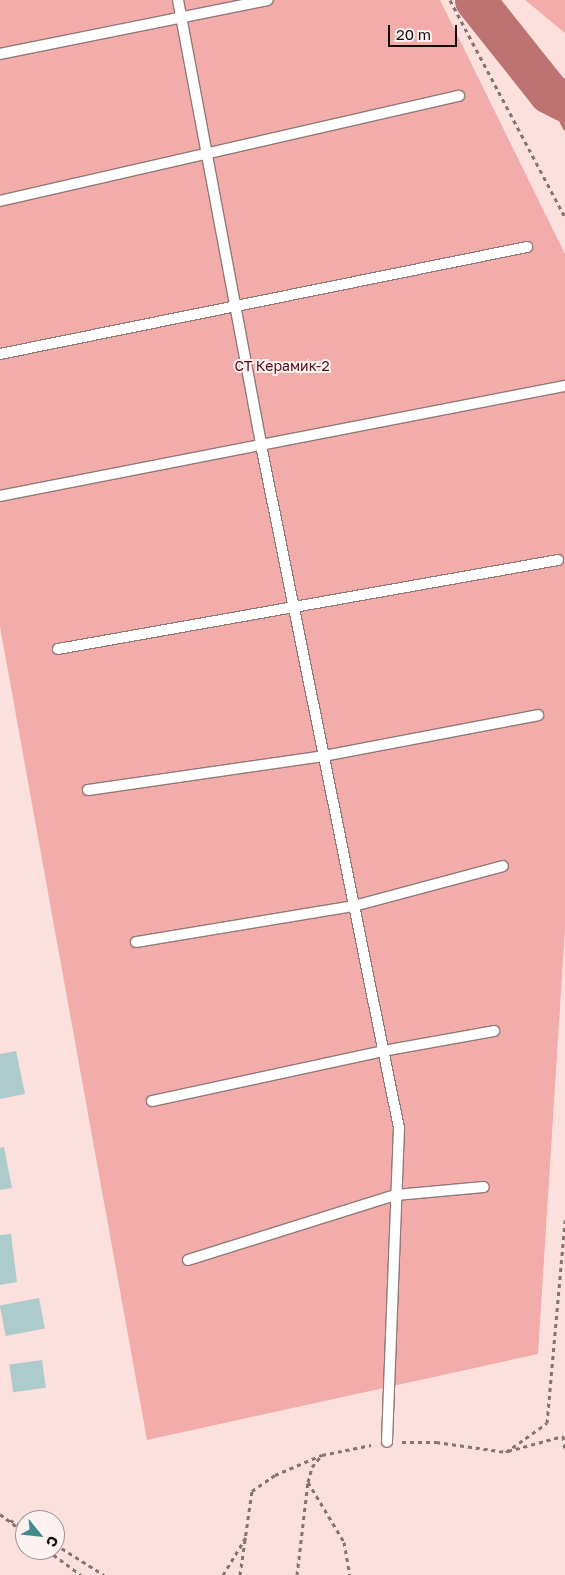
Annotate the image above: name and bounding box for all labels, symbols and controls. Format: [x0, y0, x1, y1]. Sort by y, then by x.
scale bar [390, 15, 459, 47]
text: 20 m [396, 25, 431, 43]
park label: СТ Керамик-2 [234, 358, 330, 374]
north arrow [15, 1510, 65, 1560]
text: С [43, 1533, 63, 1550]

